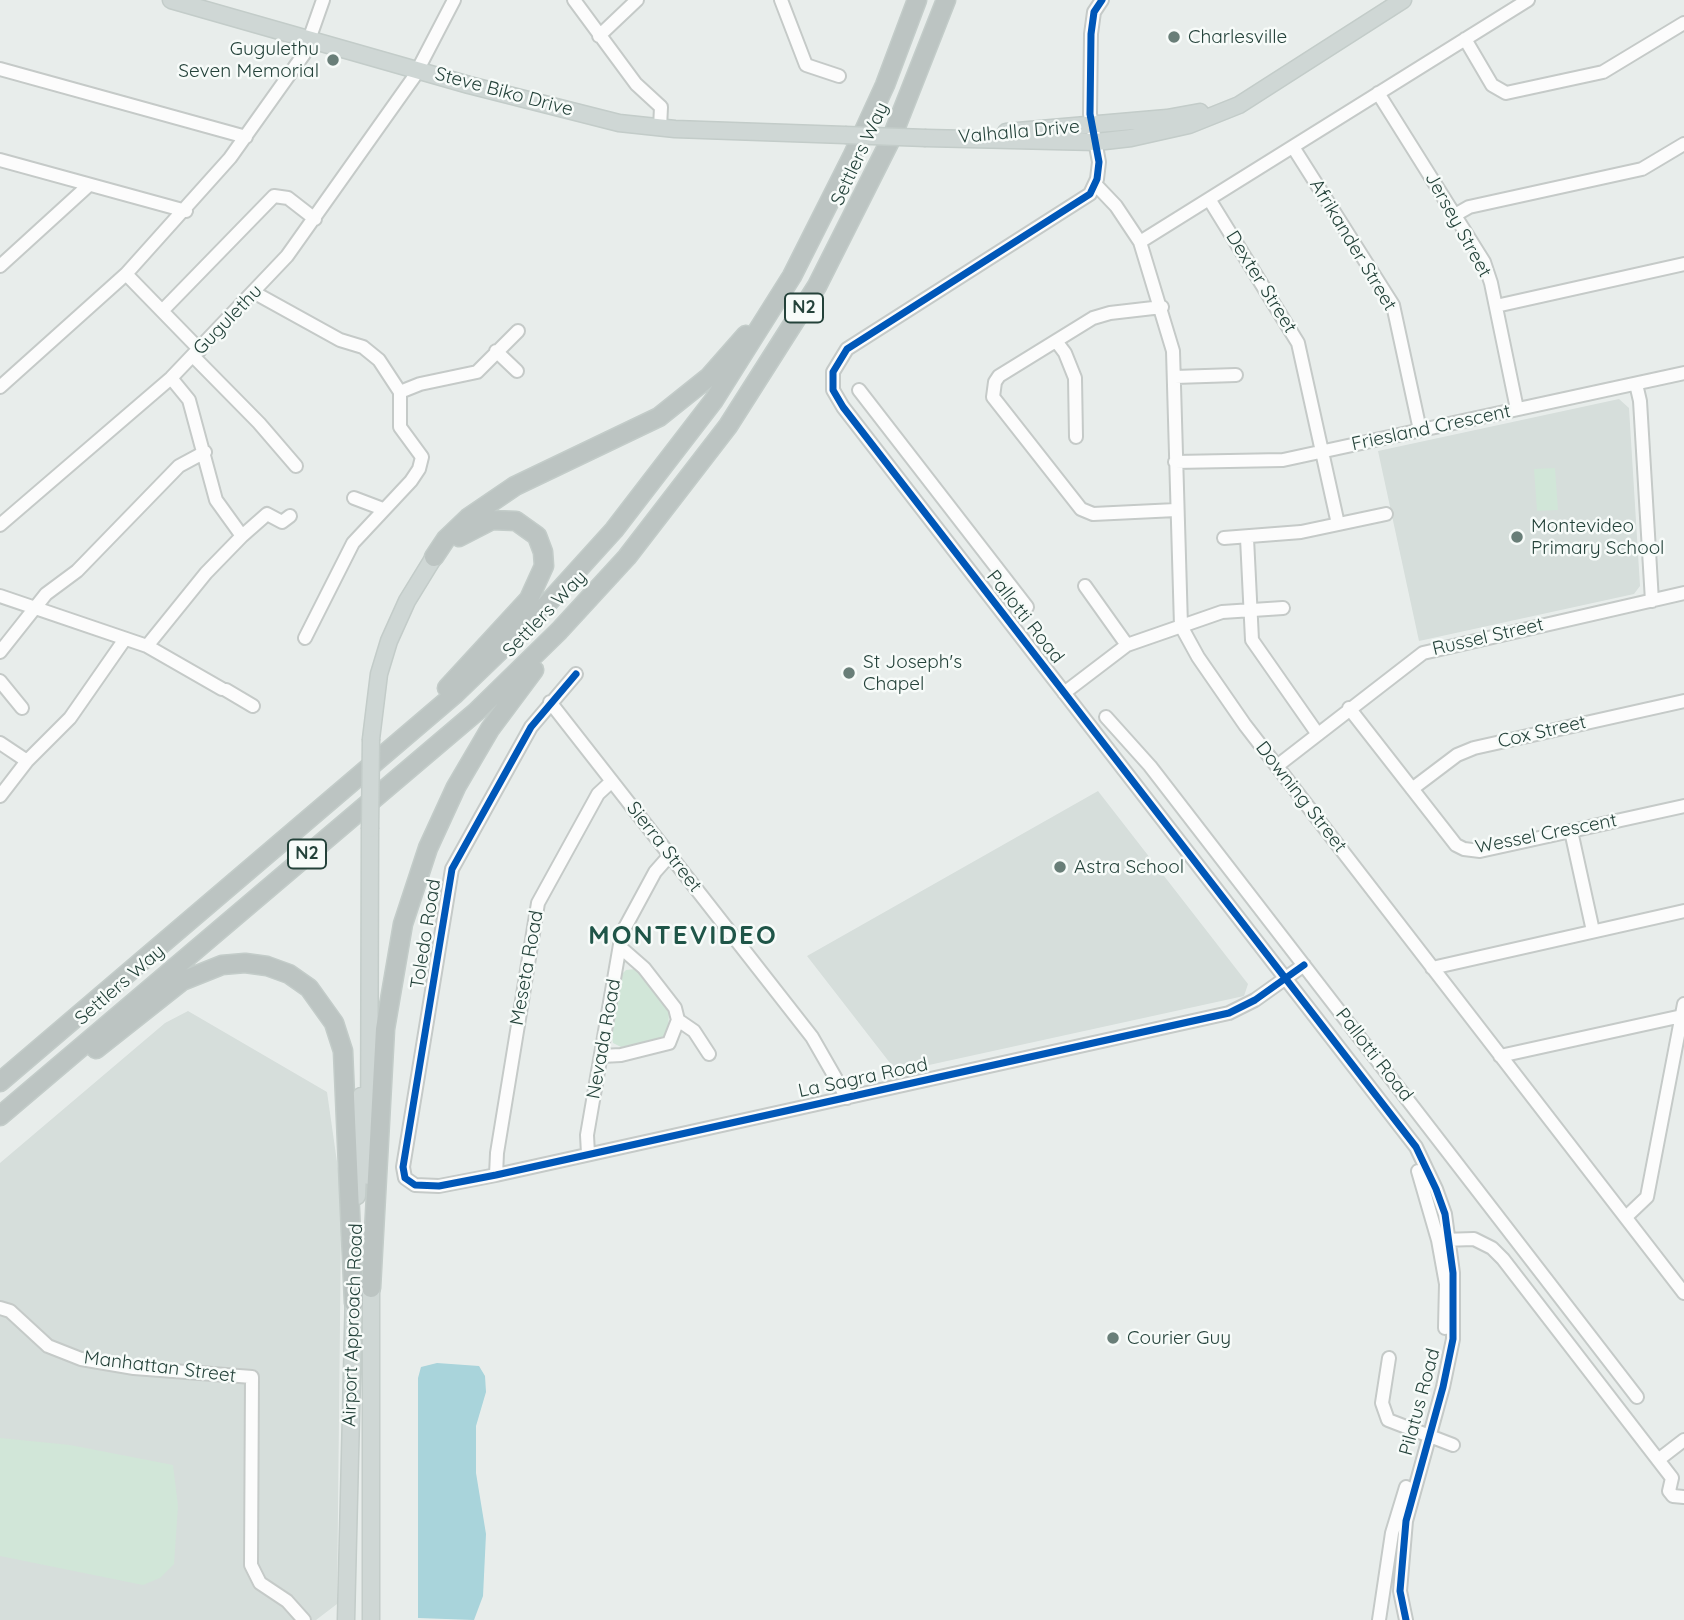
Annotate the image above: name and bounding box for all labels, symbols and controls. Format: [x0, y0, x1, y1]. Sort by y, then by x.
place label: Charlesville [1188, 26, 1287, 48]
marker: Charlesville [1166, 29, 1182, 45]
place label: Gugulethu Seven Memorial [178, 38, 319, 82]
marker: Gugulethu Seven Memorial [325, 52, 341, 68]
street label: Steve Biko Drive [432, 63, 576, 121]
street label: Settlers Way [826, 99, 894, 209]
street label: Valhalla Drive [957, 115, 1081, 149]
street label: Jersey Street [1420, 169, 1496, 281]
street label: Afrikander Street [1305, 175, 1401, 315]
street label: Dexter Street [1221, 227, 1301, 337]
street label: Gugulethu [189, 280, 267, 360]
road number: N2 [785, 294, 823, 322]
street label: Friesland Crescent [1349, 400, 1513, 456]
place label: Montevideo Primary School [1531, 515, 1664, 559]
marker: Montevideo Primary School [1509, 529, 1525, 545]
street label: Settlers Way [498, 566, 592, 662]
street label: Pallotti Road [982, 566, 1068, 668]
street label: Russel Street [1430, 613, 1546, 661]
place label: St Joseph's Chapel [863, 651, 962, 695]
marker: St Joseph's Chapel [841, 665, 857, 681]
street label: Cox Street [1496, 711, 1588, 753]
street label: Downing Street [1251, 737, 1351, 857]
street label: Sierra Street [622, 797, 706, 897]
street label: Wessel Crescent [1473, 809, 1619, 859]
road number: N2 [288, 840, 326, 868]
place label: Astra School [1074, 856, 1184, 878]
marker: Astra School [1052, 859, 1068, 875]
street label: Toledo Road [406, 877, 446, 991]
street label: Meseta Road [506, 909, 548, 1027]
district label: MONTEVIDEO [590, 920, 776, 952]
street label: Settlers Way [71, 940, 169, 1030]
street label: Nevada Road [582, 977, 626, 1101]
street label: Pallotti Road [1331, 1004, 1417, 1106]
street label: La Sagra Road [796, 1053, 930, 1103]
street label: Airport Approach Road [338, 1223, 368, 1427]
place label: Courier Guy [1127, 1327, 1231, 1349]
marker: Courier Guy [1105, 1330, 1121, 1346]
street label: Manhattan Street [83, 1346, 237, 1388]
street label: Pilatus Road [1395, 1346, 1445, 1458]

